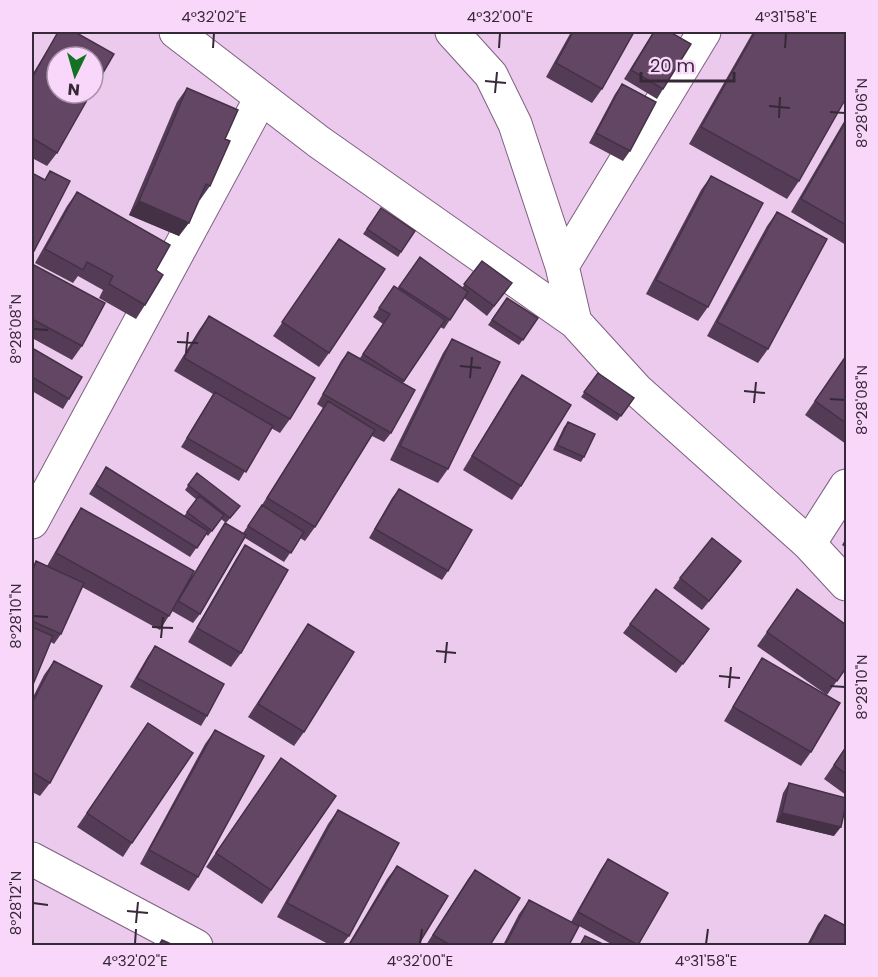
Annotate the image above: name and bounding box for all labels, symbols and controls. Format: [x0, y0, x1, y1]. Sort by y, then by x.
text: 4°32'02"E [181, 6, 247, 27]
text: 4°32'00"E [467, 6, 533, 27]
text: 4°31'58"E [755, 6, 817, 27]
north arrow [45, 45, 105, 105]
scale bar [641, 45, 734, 83]
text: 20 m [650, 53, 695, 78]
text: N [67, 77, 81, 101]
text: 8°28'06"N [851, 78, 872, 148]
text: 8°28'08"N [5, 294, 26, 364]
text: 8°28'08"N [851, 365, 872, 435]
text: 8°28'10"N [5, 583, 26, 649]
text: 8°28'10"N [851, 654, 872, 720]
text: 8°28'12"N [5, 871, 26, 935]
text: 4°32'02"E [102, 950, 168, 971]
text: 4°32'00"E [387, 950, 453, 971]
text: 4°31'58"E [675, 950, 737, 971]

